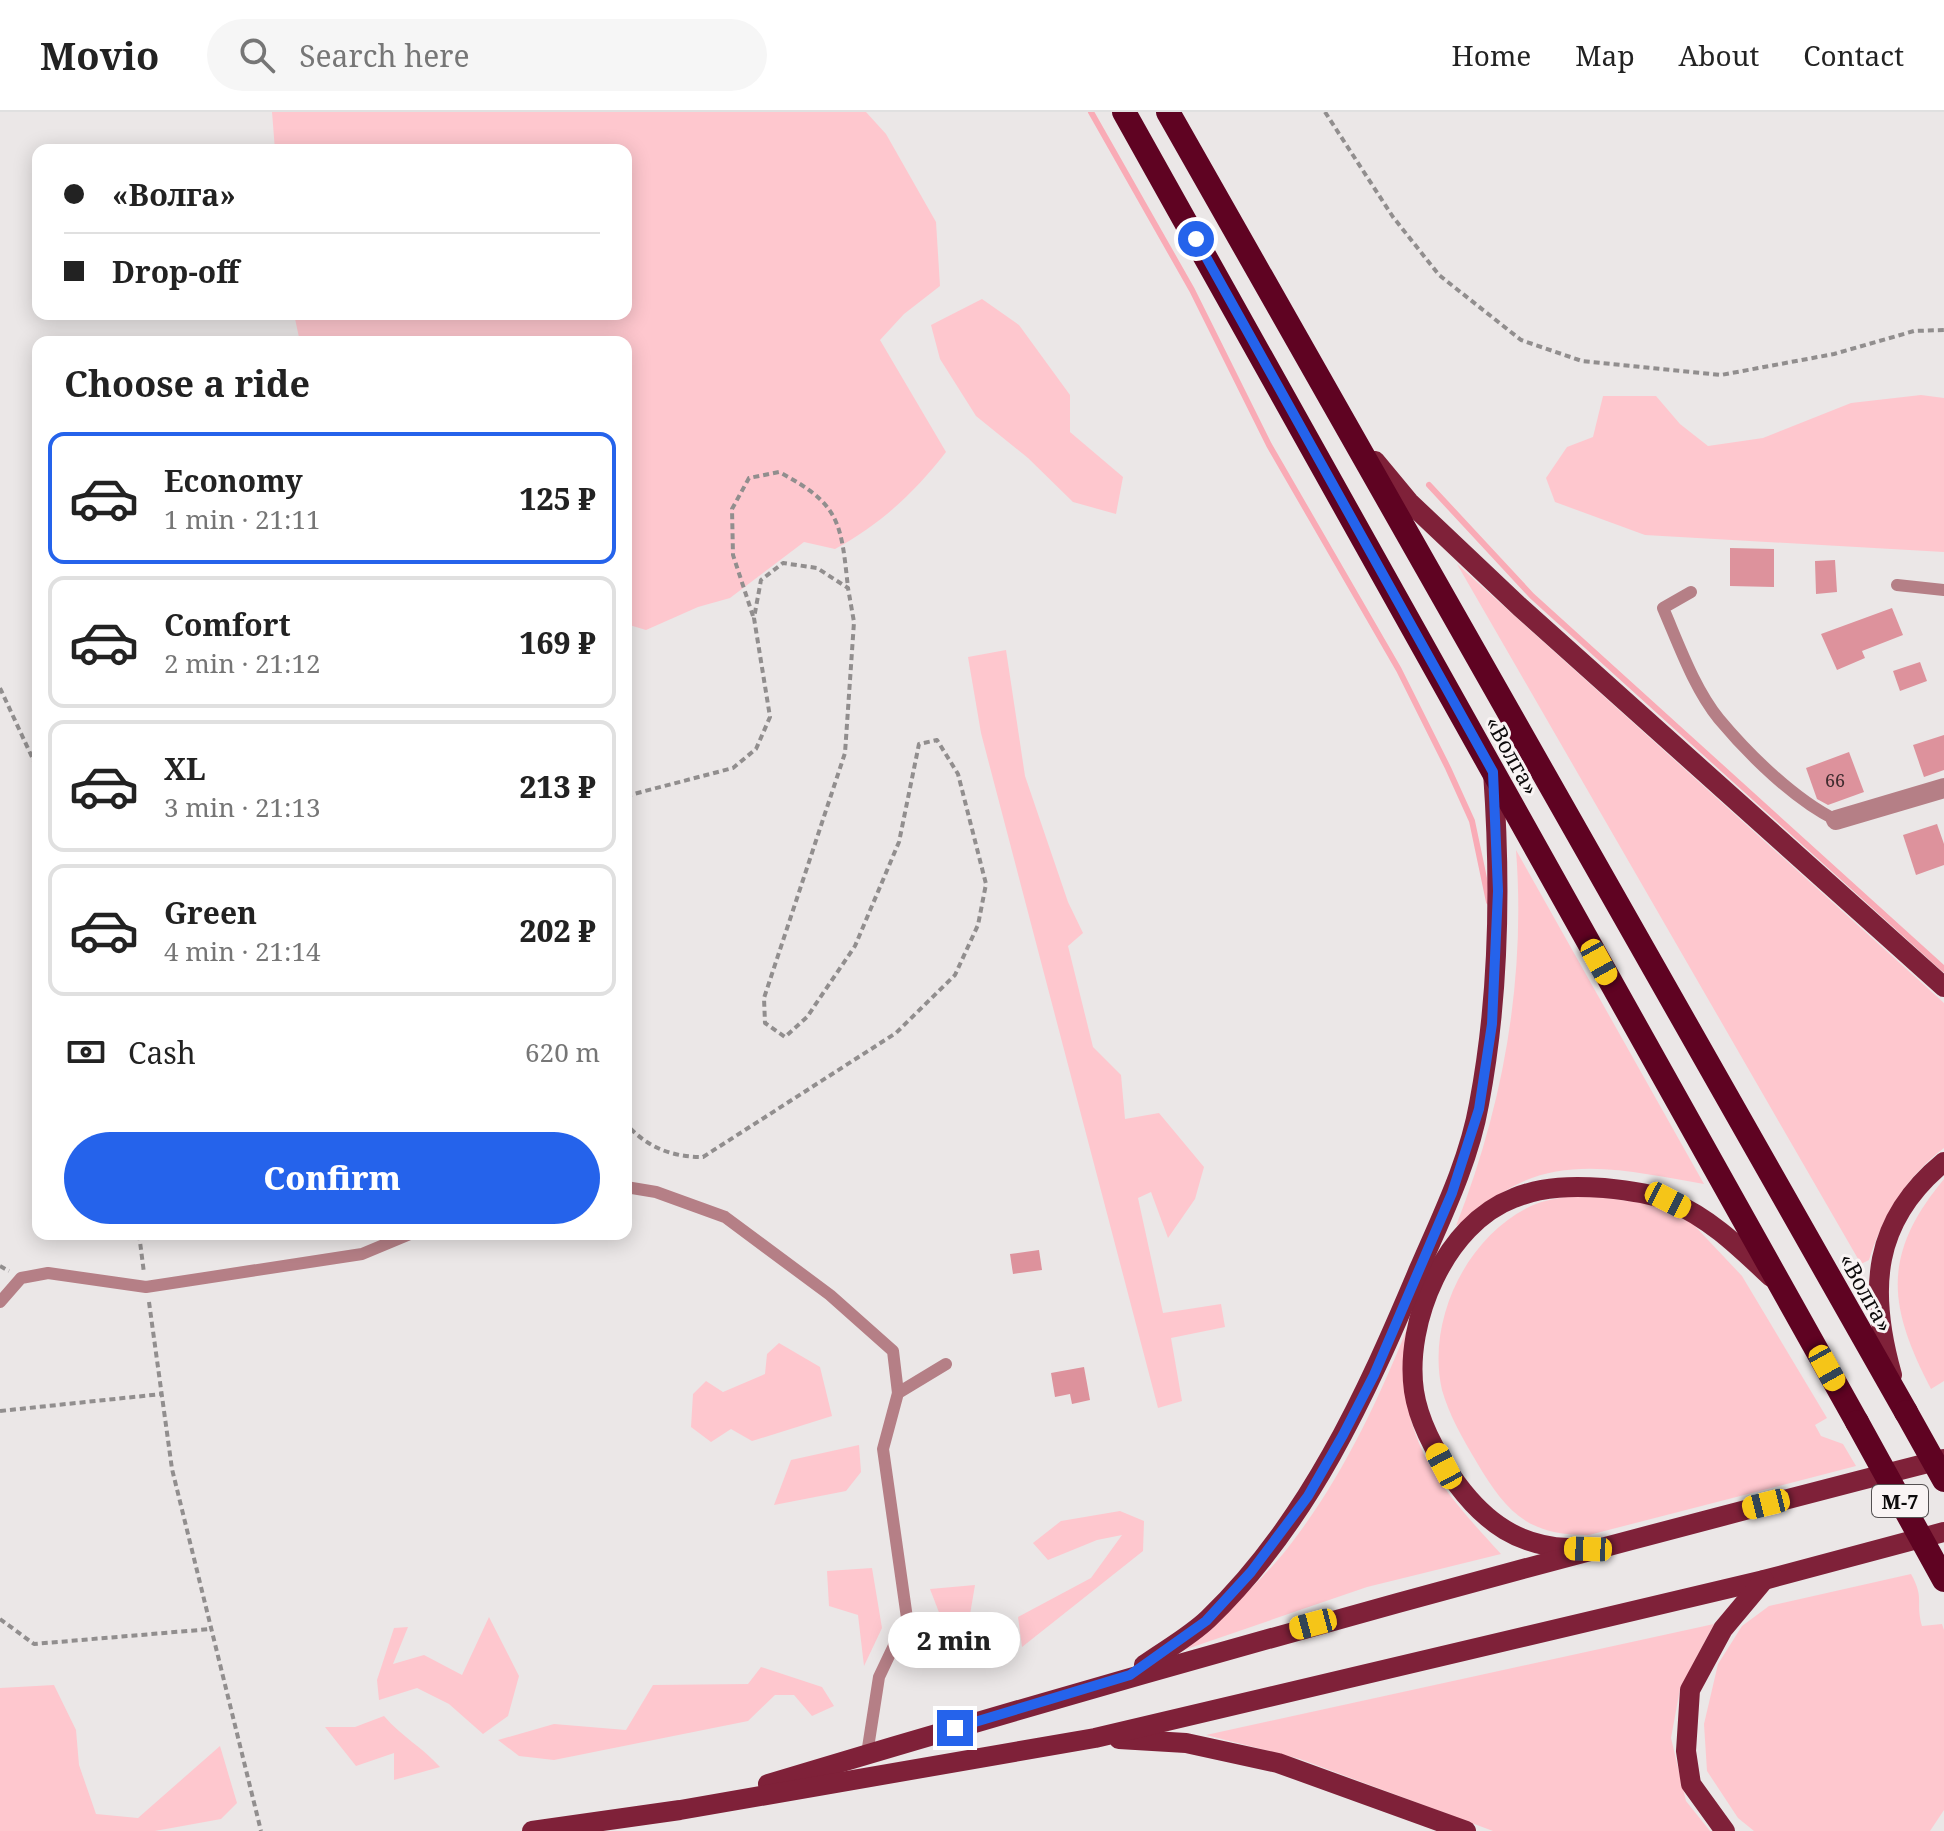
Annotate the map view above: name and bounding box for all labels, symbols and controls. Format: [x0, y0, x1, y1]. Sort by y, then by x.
search box [207, 19, 767, 91]
text: Movio [40, 29, 159, 81]
icon: search [235, 33, 279, 77]
text: Search here [299, 35, 470, 76]
text: Home [1452, 36, 1531, 74]
text: Map [1575, 36, 1635, 74]
text: About [1679, 36, 1759, 74]
text: Contact [1803, 36, 1904, 74]
text: «Волга» [112, 174, 236, 215]
route start [1178, 221, 1214, 257]
text: Drop-off [112, 251, 239, 292]
text: Choose a ride [64, 359, 310, 408]
text: Economy [164, 460, 303, 501]
icon: car [68, 462, 140, 534]
text: 125 ₽ [519, 478, 596, 519]
text: 1 min · 21:11 [164, 501, 321, 537]
text: Comfort [164, 604, 291, 645]
icon: car [68, 606, 140, 678]
text: 169 ₽ [519, 622, 596, 663]
text: 2 min · 21:12 [164, 645, 321, 681]
street label: «Волга» [1479, 710, 1547, 800]
text: XL [164, 748, 206, 789]
icon: car [68, 750, 140, 822]
text: 213 ₽ [519, 766, 596, 807]
house number: 66 [1825, 768, 1845, 792]
text: 3 min · 21:13 [164, 789, 321, 825]
text: Green [164, 892, 257, 933]
icon: car [68, 894, 140, 966]
text: 202 ₽ [519, 910, 596, 951]
text: 4 min · 21:14 [164, 933, 321, 969]
car [1577, 935, 1621, 989]
icon: cash [64, 1030, 108, 1074]
text: Cash [128, 1032, 196, 1073]
text: 620 m [525, 1034, 600, 1070]
button: Confirm [64, 1132, 600, 1224]
car [1641, 1178, 1695, 1222]
street label: «Волга» [1833, 1247, 1901, 1337]
car [1805, 1341, 1849, 1395]
car [1422, 1439, 1466, 1493]
road number: М-7 [1872, 1485, 1928, 1517]
car [1740, 1487, 1792, 1521]
car [1564, 1536, 1612, 1562]
car [1287, 1606, 1339, 1642]
callout: 2 min [889, 1612, 1021, 1668]
text: 2 min [917, 1622, 991, 1658]
route end [937, 1710, 973, 1746]

